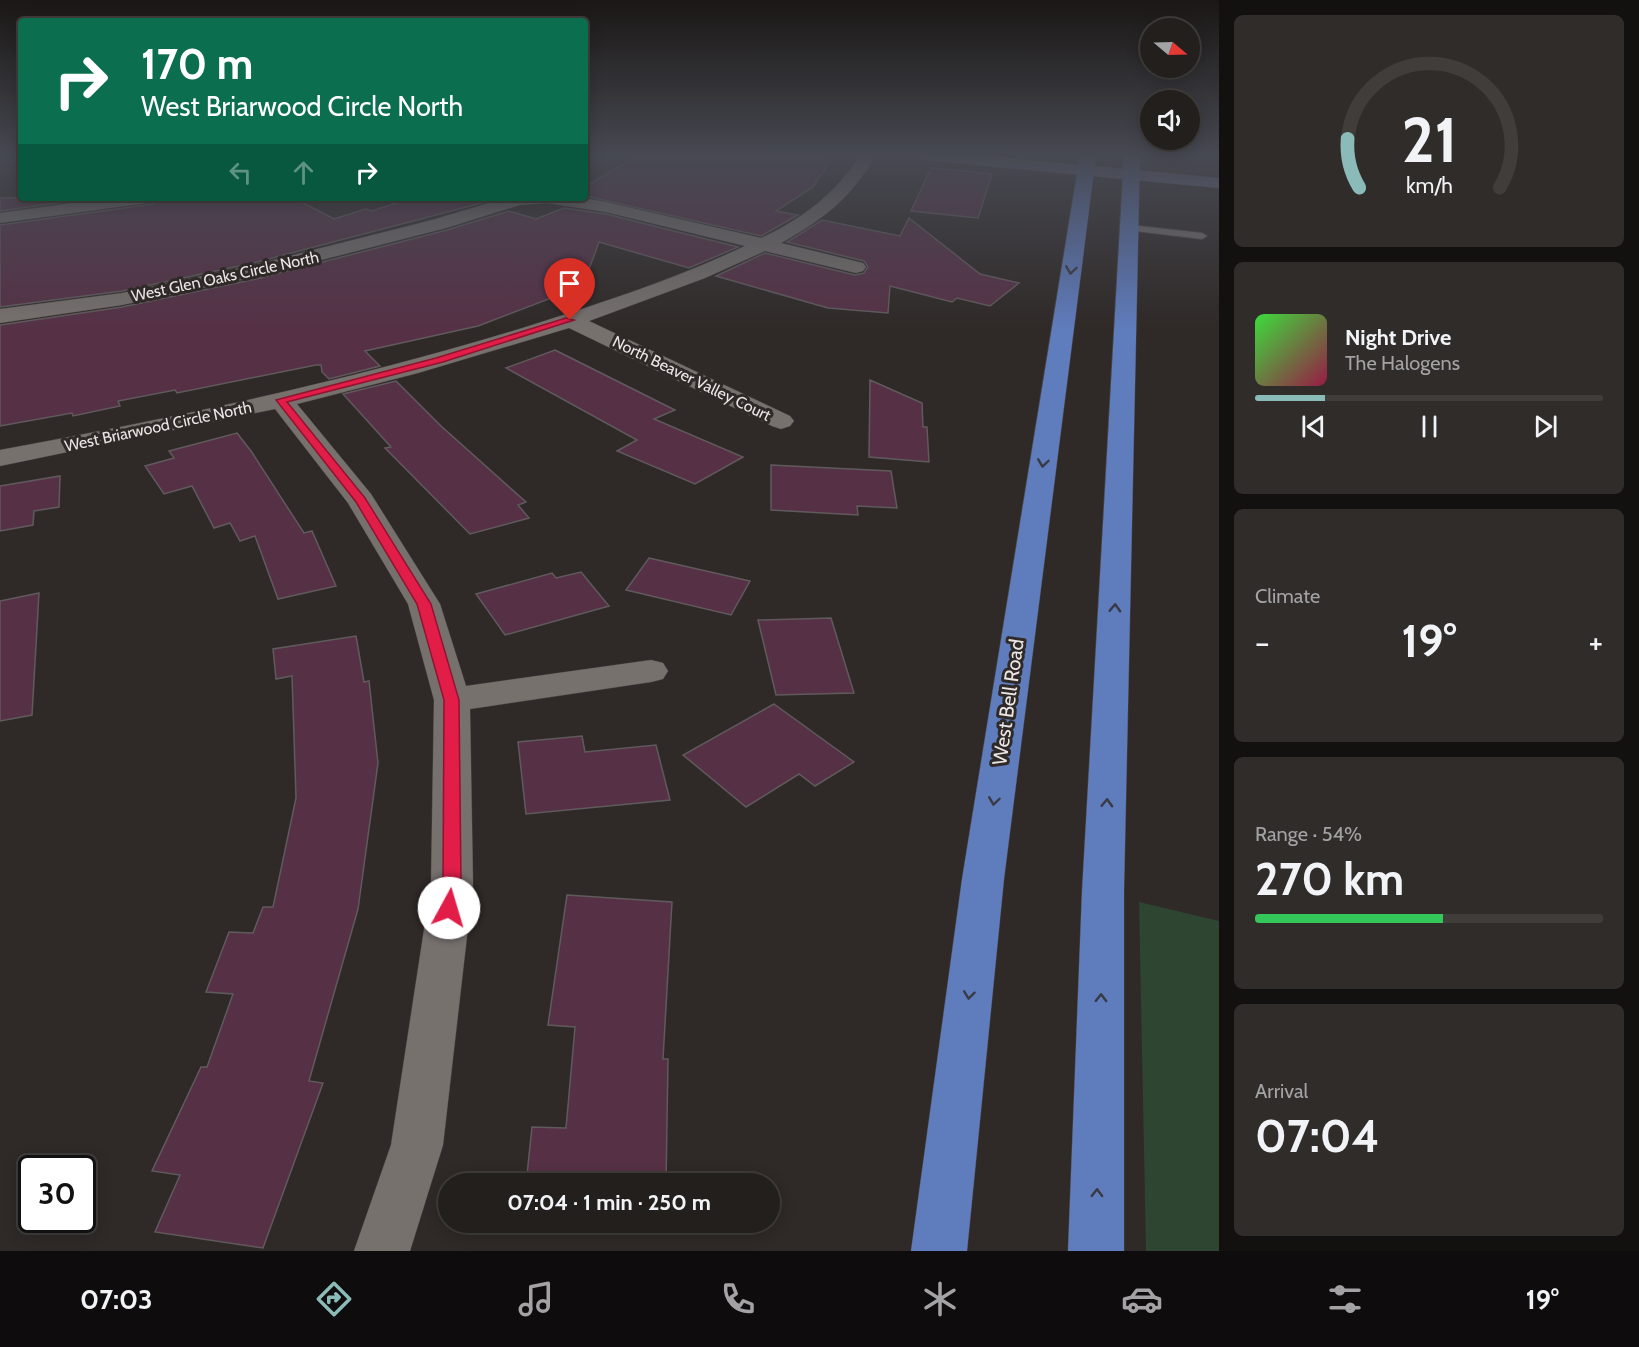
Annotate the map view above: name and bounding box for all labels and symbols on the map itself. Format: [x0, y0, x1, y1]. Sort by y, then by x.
north arrow [1140, 18, 1200, 78]
street label: West Glen Oaks Circle North [130, 247, 320, 306]
pin [544, 258, 595, 320]
one-way arrow [1065, 265, 1077, 274]
street label: North Beaver Valley Court [610, 332, 775, 425]
street label: West Briarwood Circle North [63, 397, 253, 456]
one-way arrow [1037, 458, 1049, 467]
one-way arrow [1108, 603, 1121, 612]
street label: West Bell Road [987, 637, 1029, 767]
one-way arrow [988, 797, 1000, 806]
one-way arrow [1100, 798, 1113, 807]
position arrow [417, 876, 481, 940]
one-way arrow [963, 990, 976, 999]
one-way arrow [1095, 993, 1107, 1002]
speed limit sign: 30 [18, 1155, 96, 1233]
one-way arrow [1091, 1188, 1104, 1197]

